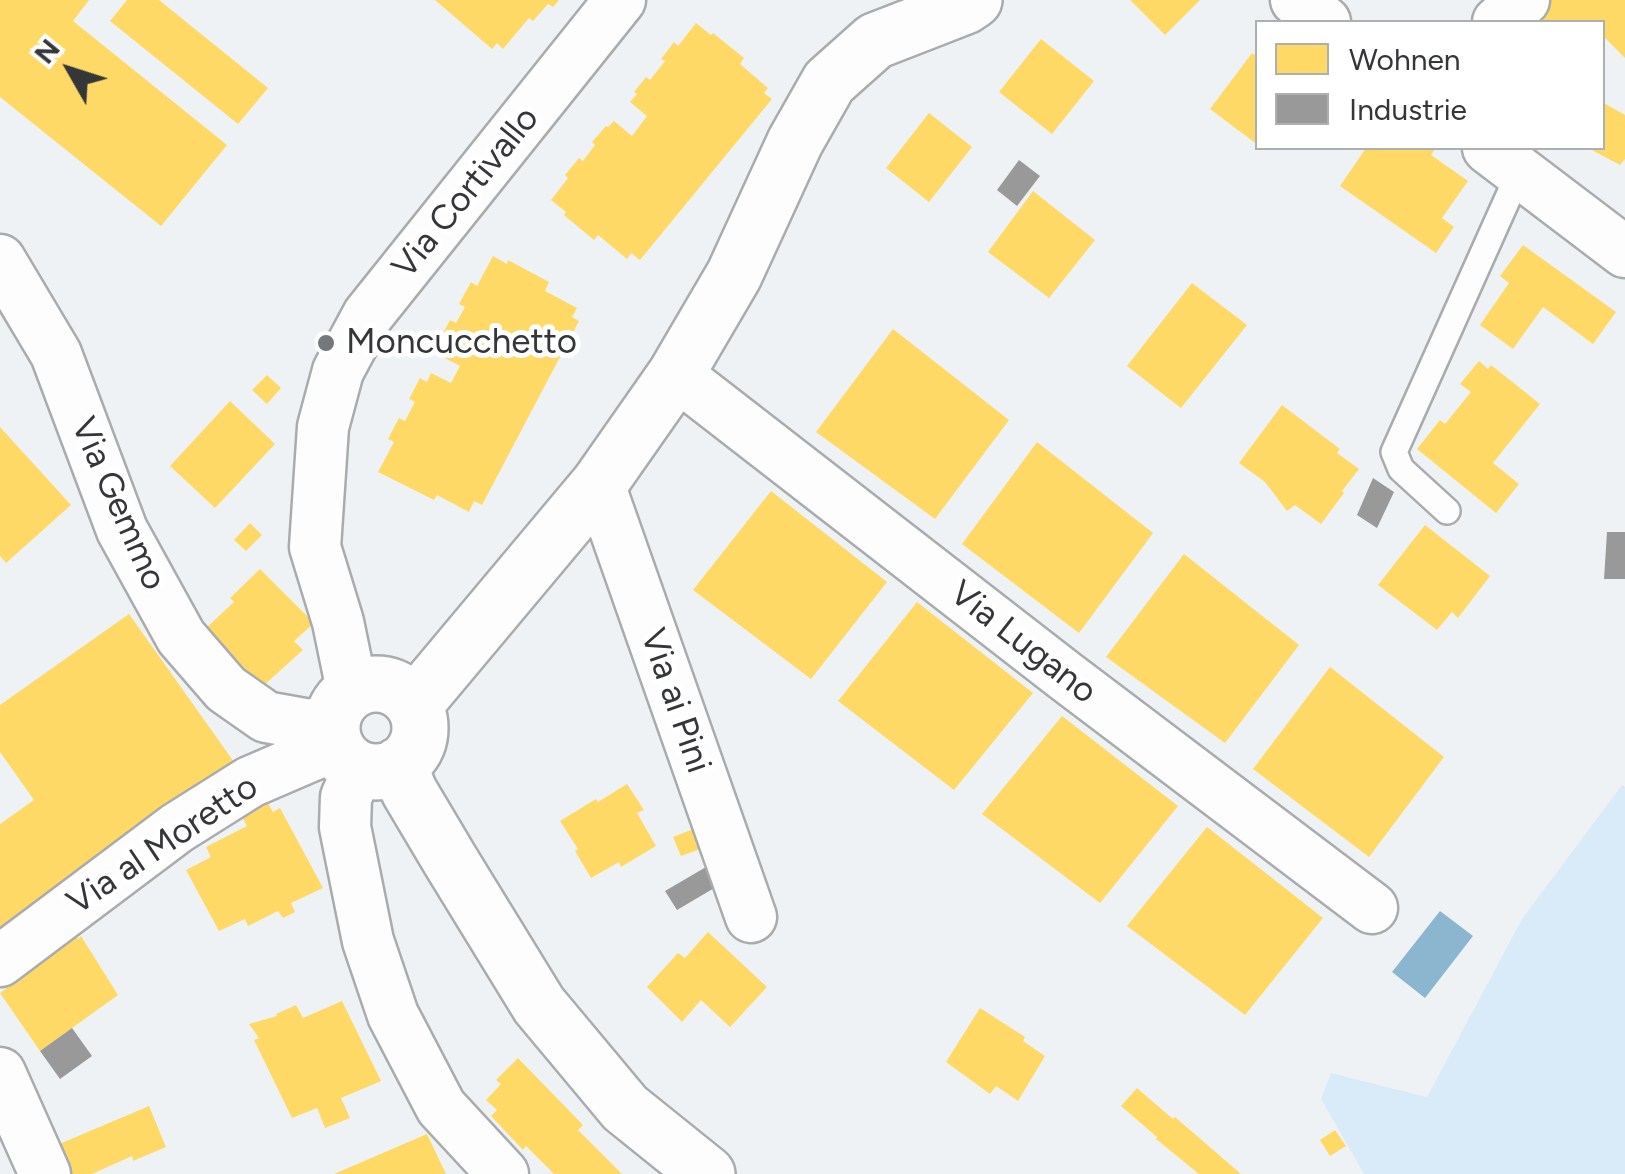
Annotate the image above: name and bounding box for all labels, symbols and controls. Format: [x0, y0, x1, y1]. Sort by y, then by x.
north arrow [20, 20, 120, 120]
legend [1255, 20, 1605, 150]
text: N [27, 32, 67, 70]
text: Wohnen [1349, 41, 1461, 78]
text: Industrie [1349, 91, 1467, 128]
street label: Via Cortivallo [384, 99, 548, 287]
place label: Moncucchetto [346, 322, 577, 364]
marker: Moncucchetto [315, 332, 337, 354]
street label: Via Gemmo [61, 411, 175, 597]
street label: Via Lugano [941, 573, 1105, 713]
street label: Via ai Pini [631, 623, 719, 779]
street label: Via al Moretto [60, 766, 266, 924]

